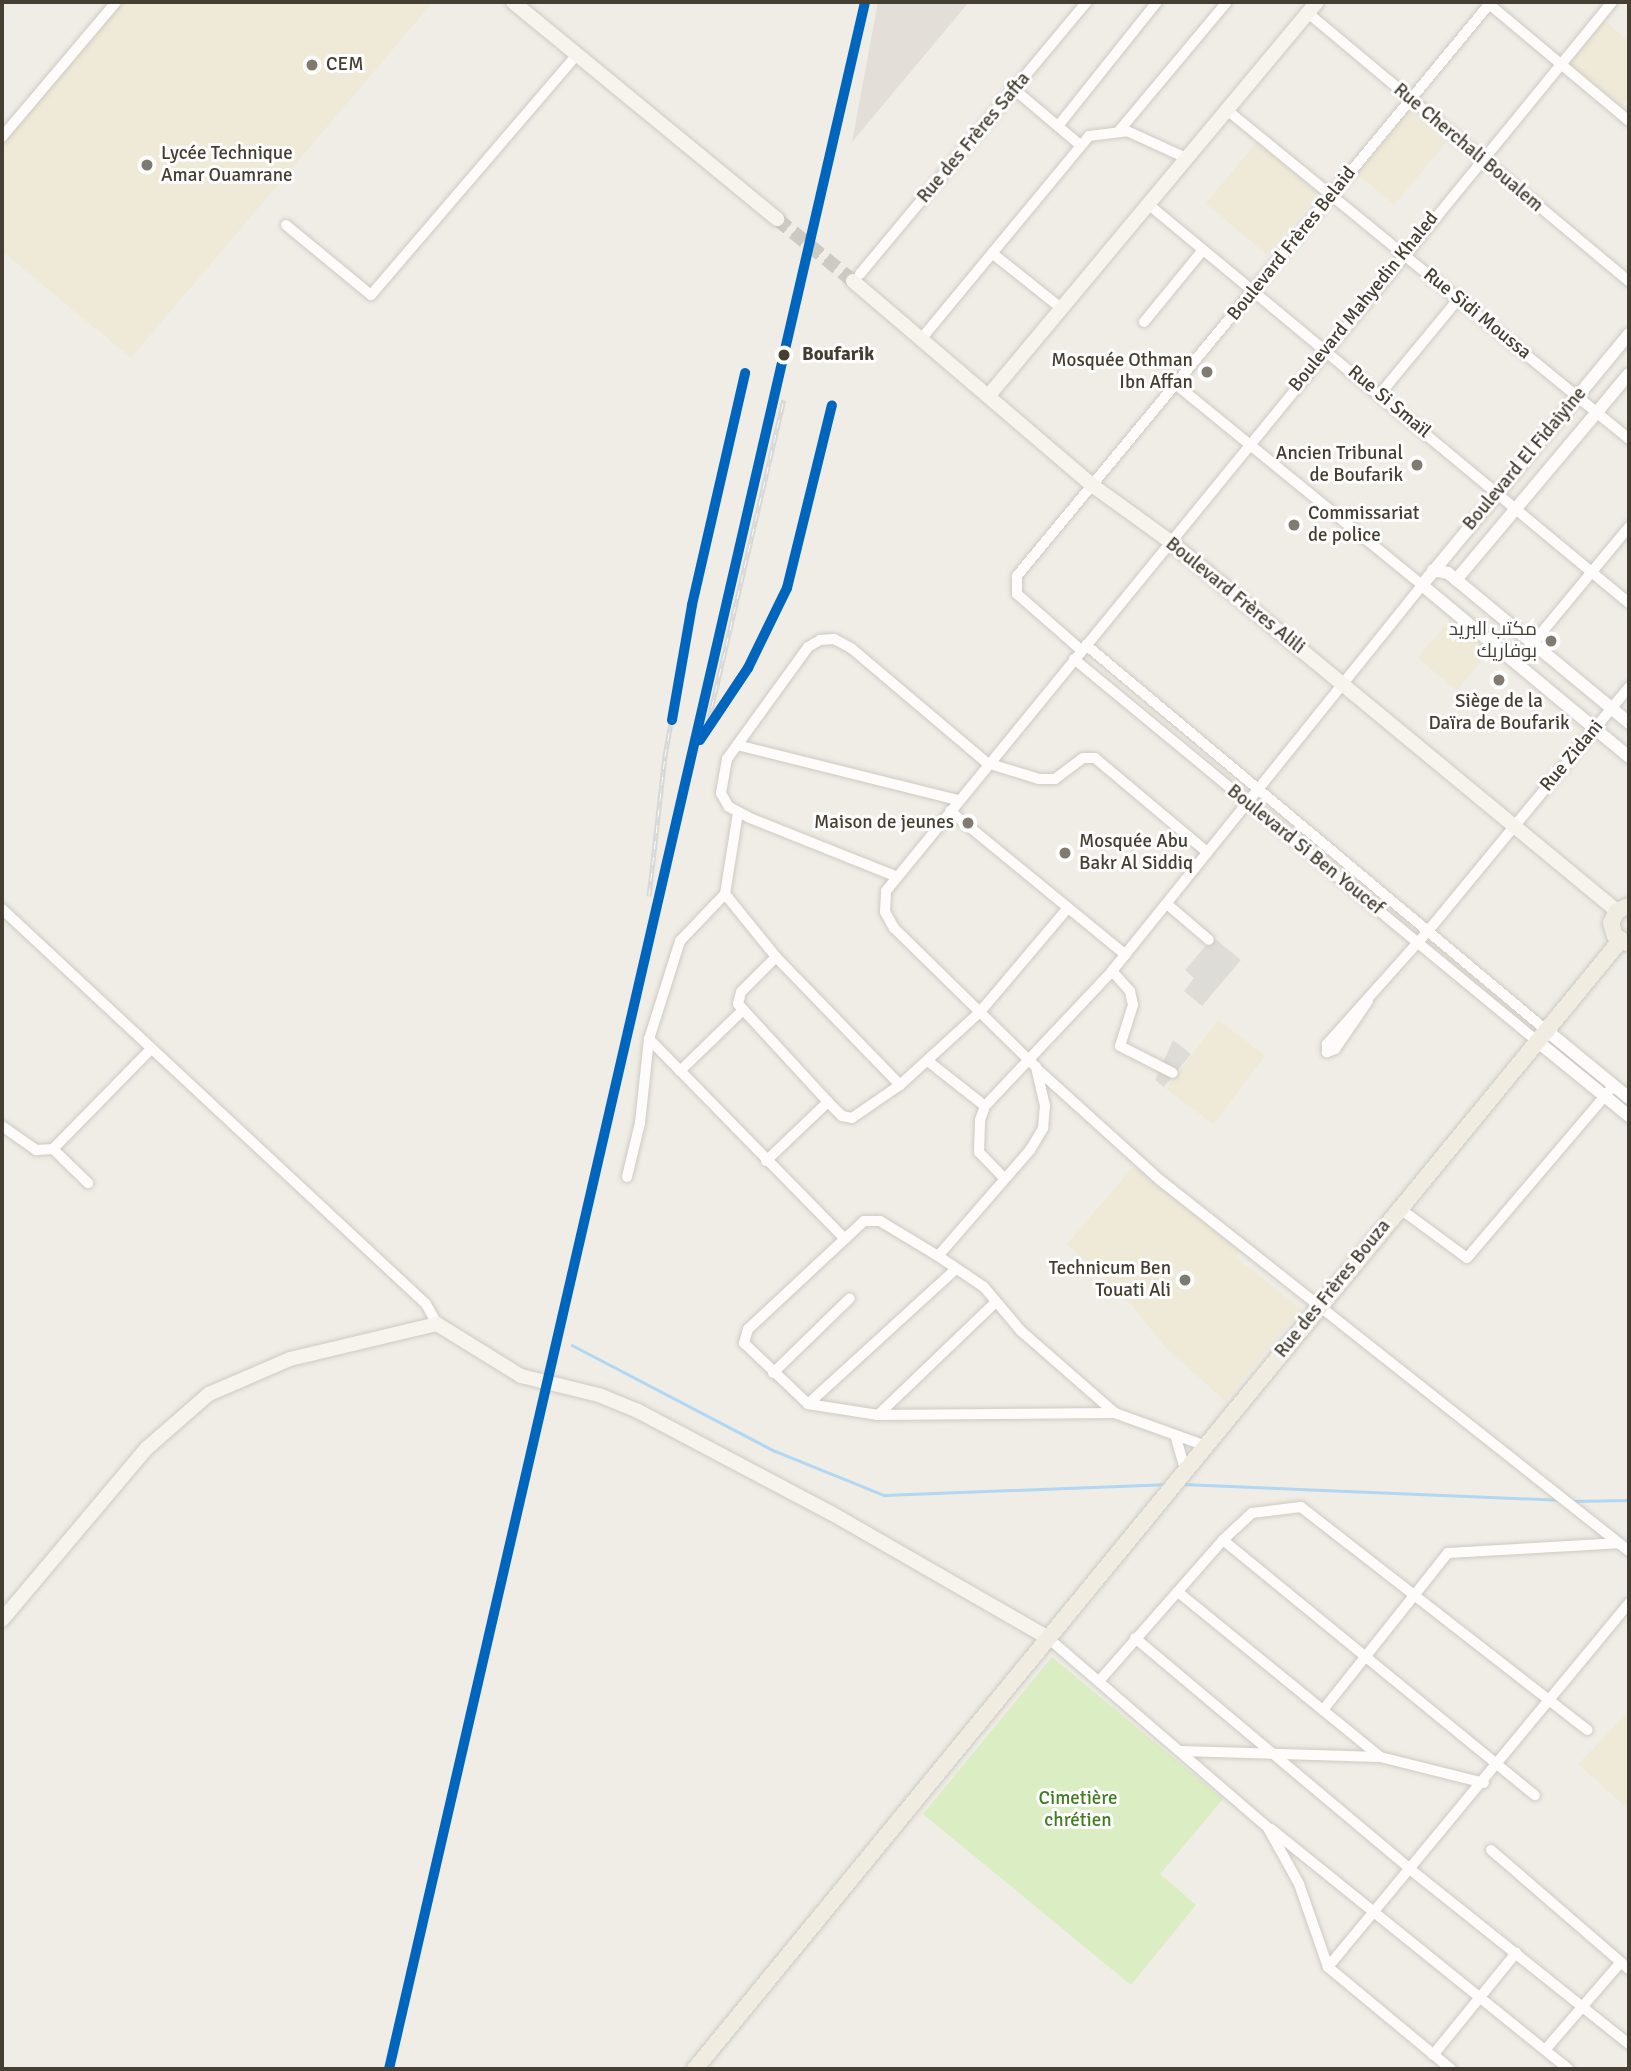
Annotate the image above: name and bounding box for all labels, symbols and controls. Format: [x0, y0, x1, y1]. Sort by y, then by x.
place label: CEM [326, 54, 364, 76]
marker: CEM [304, 57, 320, 73]
street label: Rue des Frères Safta [913, 68, 1035, 208]
street label: Rue Cherchali Boualem [1389, 79, 1547, 217]
place label: Lycée Technique Amar Ouamrane [161, 143, 293, 187]
marker: Lycée Technique Amar Ouamrane [139, 157, 155, 173]
street label: Boulevard Frères Belaid [1223, 162, 1361, 326]
street label: Boulevard Mahyedin Khaled [1284, 207, 1444, 397]
street label: Rue Sidi Moussa [1419, 264, 1535, 364]
marker: Boufarik [773, 344, 795, 366]
place label: Boufarik [802, 344, 874, 366]
place label: Mosquée Othman Ibn Affan [1051, 350, 1193, 394]
street label: Rue Si Smaïl [1343, 361, 1435, 443]
marker: Mosquée Othman Ibn Affan [1199, 364, 1215, 380]
street label: Boulevard El Fidaiyine [1458, 383, 1592, 535]
place label: Ancien Tribunal de Boufarik [1276, 443, 1403, 487]
marker: Ancien Tribunal de Boufarik [1409, 457, 1425, 473]
place label: Commissariat de police [1308, 503, 1419, 547]
marker: Commissariat de police [1286, 517, 1302, 533]
street label: Boulevard Frères Alili [1161, 533, 1309, 659]
place label: مكتب البريد بوفاريك [1449, 619, 1537, 663]
marker: مكتب البريد بوفاريك [1543, 633, 1559, 649]
marker: Siège de la Daïra de Boufarik [1491, 672, 1507, 688]
place label: Siège de la Daïra de Boufarik [1428, 691, 1570, 735]
street label: Rue Zidani [1536, 716, 1608, 796]
street label: Boulevard Si Ben Youcef [1222, 780, 1388, 920]
place label: Maison de jeunes [814, 812, 954, 834]
marker: Maison de jeunes [960, 815, 976, 831]
place label: Mosquée Abu Bakr Al Siddiq [1079, 831, 1193, 875]
marker: Mosquée Abu Bakr Al Siddiq [1057, 845, 1073, 861]
street label: Rue des Frères Bouza [1270, 1215, 1396, 1363]
place label: Technicum Ben Touati Ali [1049, 1258, 1171, 1302]
marker: Technicum Ben Touati Ali [1177, 1272, 1193, 1288]
park label: Cimetière chrétien [1039, 1788, 1117, 1832]

